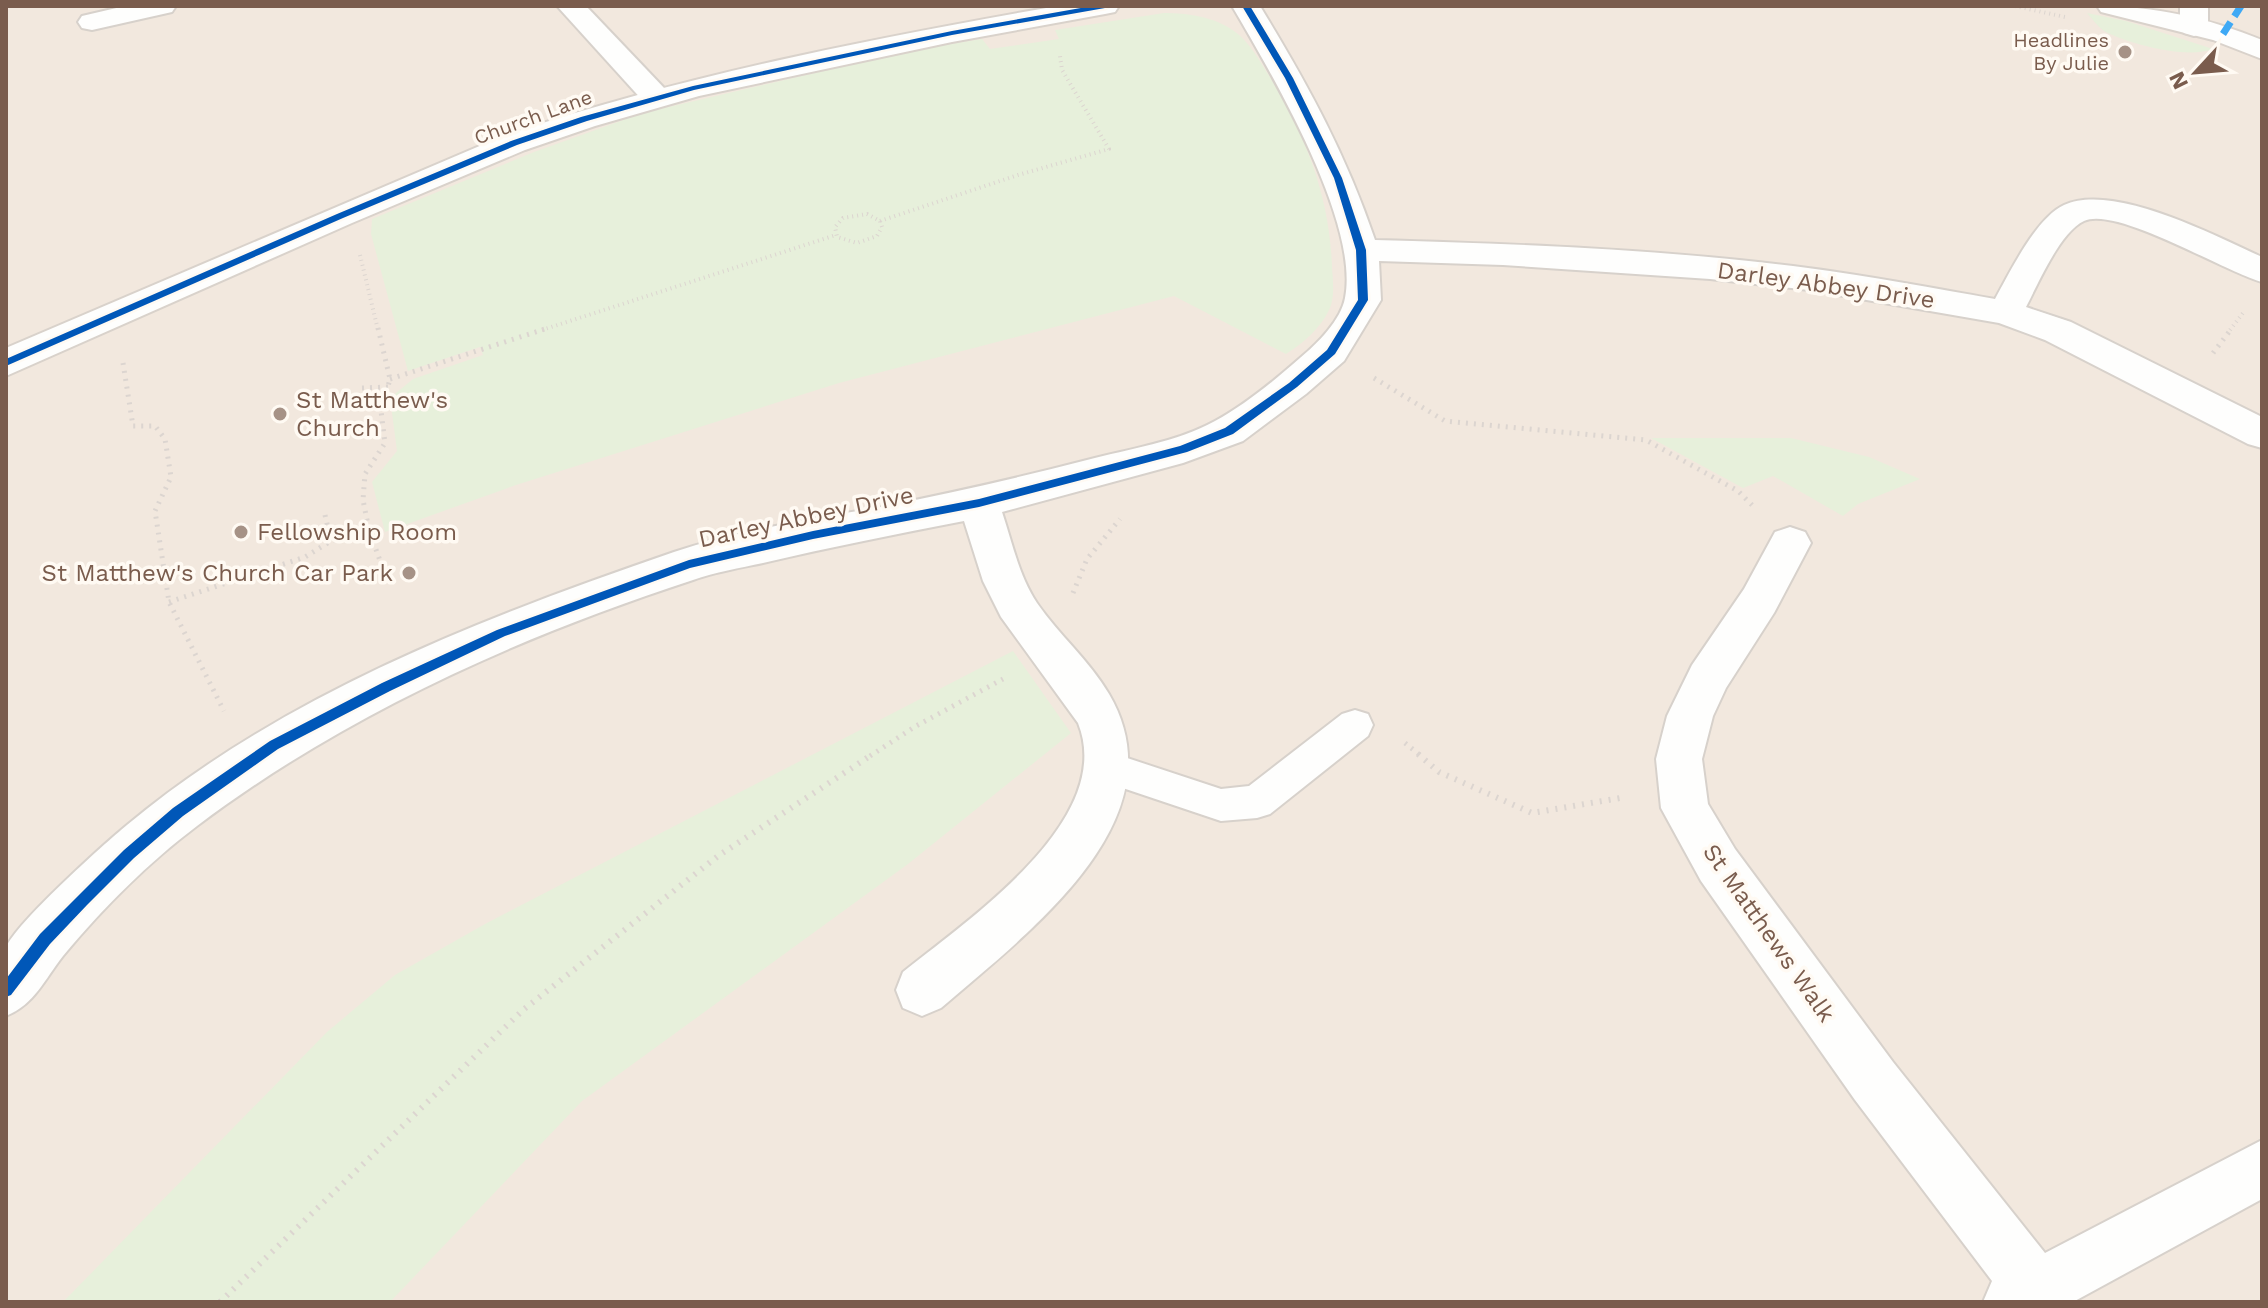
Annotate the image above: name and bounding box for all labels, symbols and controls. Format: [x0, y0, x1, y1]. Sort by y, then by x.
place label: Headlines By Julie [2013, 28, 2109, 75]
north arrow [2156, 32, 2236, 112]
marker: Headlines By Julie [2116, 43, 2134, 61]
text: N [2164, 68, 2193, 93]
street label: Church Lane [471, 85, 595, 149]
street label: Darley Abbey Drive [1716, 256, 1936, 314]
place label: St Matthew's Church [296, 386, 448, 442]
marker: St Matthew's Church [271, 405, 289, 423]
street label: Darley Abbey Drive [696, 481, 916, 553]
place label: Fellowship Room [257, 518, 457, 546]
marker: Fellowship Room [232, 523, 250, 541]
place label: St Matthew's Church Car Park [42, 559, 393, 587]
marker: St Matthew's Church Car Park [400, 564, 418, 582]
street label: St Matthews Walk [1697, 839, 1841, 1028]

